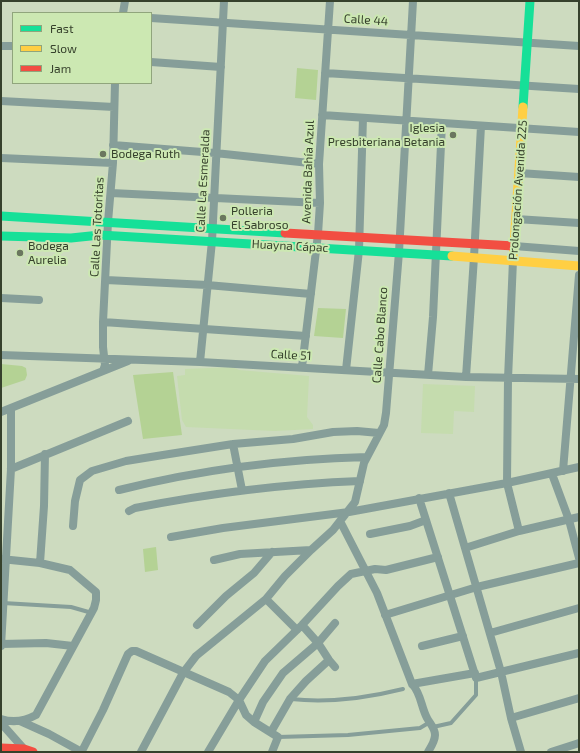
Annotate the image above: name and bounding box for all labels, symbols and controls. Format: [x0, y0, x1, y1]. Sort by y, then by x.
street label: Calle 44 [343, 11, 389, 29]
legend [12, 12, 152, 84]
text: Fast [50, 21, 73, 35]
text: Slow [50, 41, 77, 55]
text: Jam [50, 61, 71, 75]
street label: Prolongación Avenida 225 [506, 119, 530, 261]
street label: Avenida Bahía Azul [299, 120, 317, 224]
place label: Iglesia Presbiteriana Betania [328, 121, 445, 149]
street label: Calle La Esmeralda [193, 129, 213, 233]
marker: Iglesia Presbiteriana Betania [448, 130, 458, 140]
place label: Bodega Ruth [111, 147, 180, 161]
marker: Bodega Ruth [98, 149, 108, 159]
street label: Calle Las Totoritas [87, 177, 107, 277]
place label: Polleria El Sabroso [231, 204, 289, 232]
marker: Polleria El Sabroso [218, 213, 228, 223]
street label: Huayna Cápac [251, 237, 329, 255]
place label: Bodega Aurelia [28, 239, 69, 267]
marker: Bodega Aurelia [15, 248, 25, 258]
street label: Calle Cabo Blanco [369, 286, 391, 384]
street label: Calle 51 [270, 347, 312, 363]

